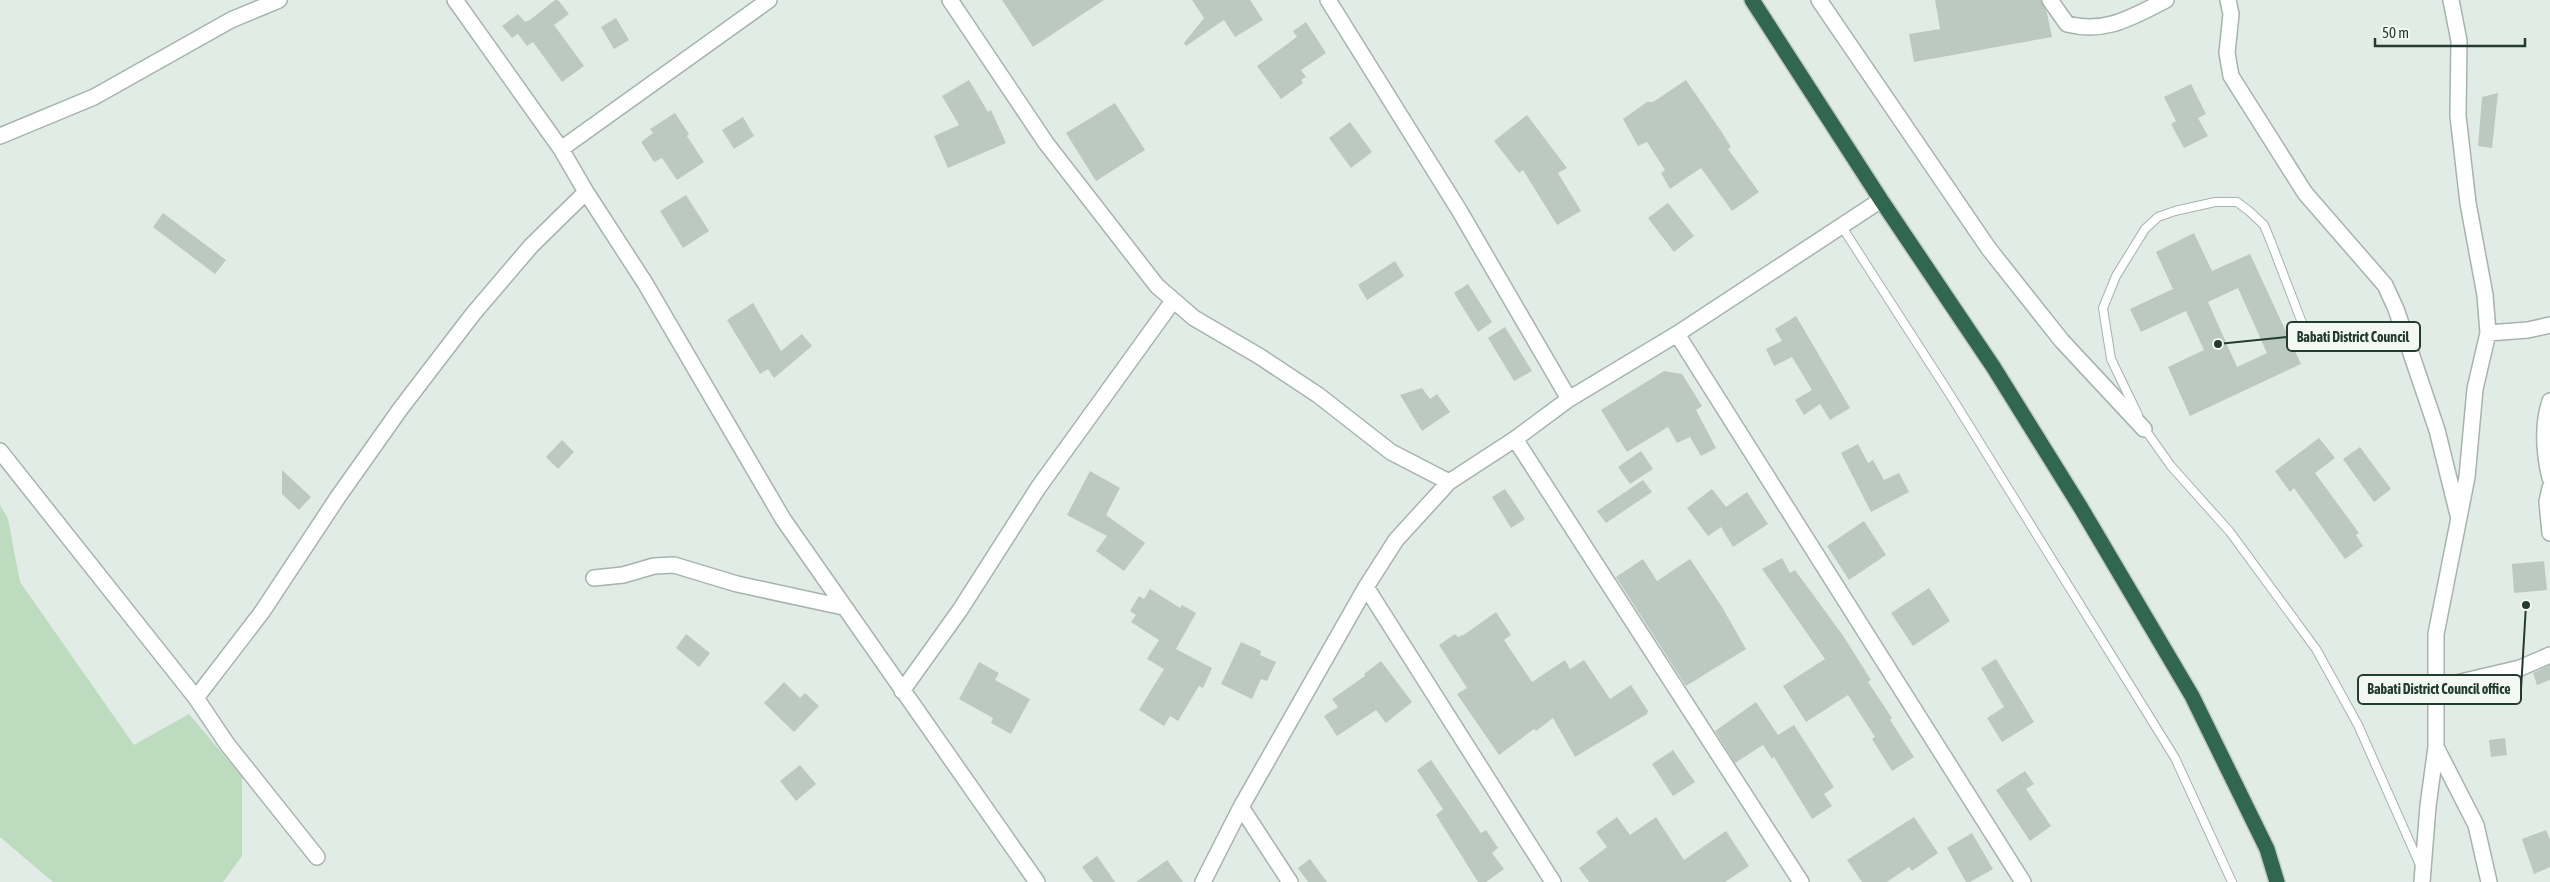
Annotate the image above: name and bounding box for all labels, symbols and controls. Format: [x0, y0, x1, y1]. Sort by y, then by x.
scale bar [2375, 15, 2525, 47]
text: 50 m [2382, 24, 2409, 41]
callout: Babati District Council [2287, 322, 2420, 351]
text: Babati District Council [2297, 329, 2410, 345]
callout: Babati District Council office [2358, 675, 2521, 704]
text: Babati District Council office [2367, 681, 2511, 697]

